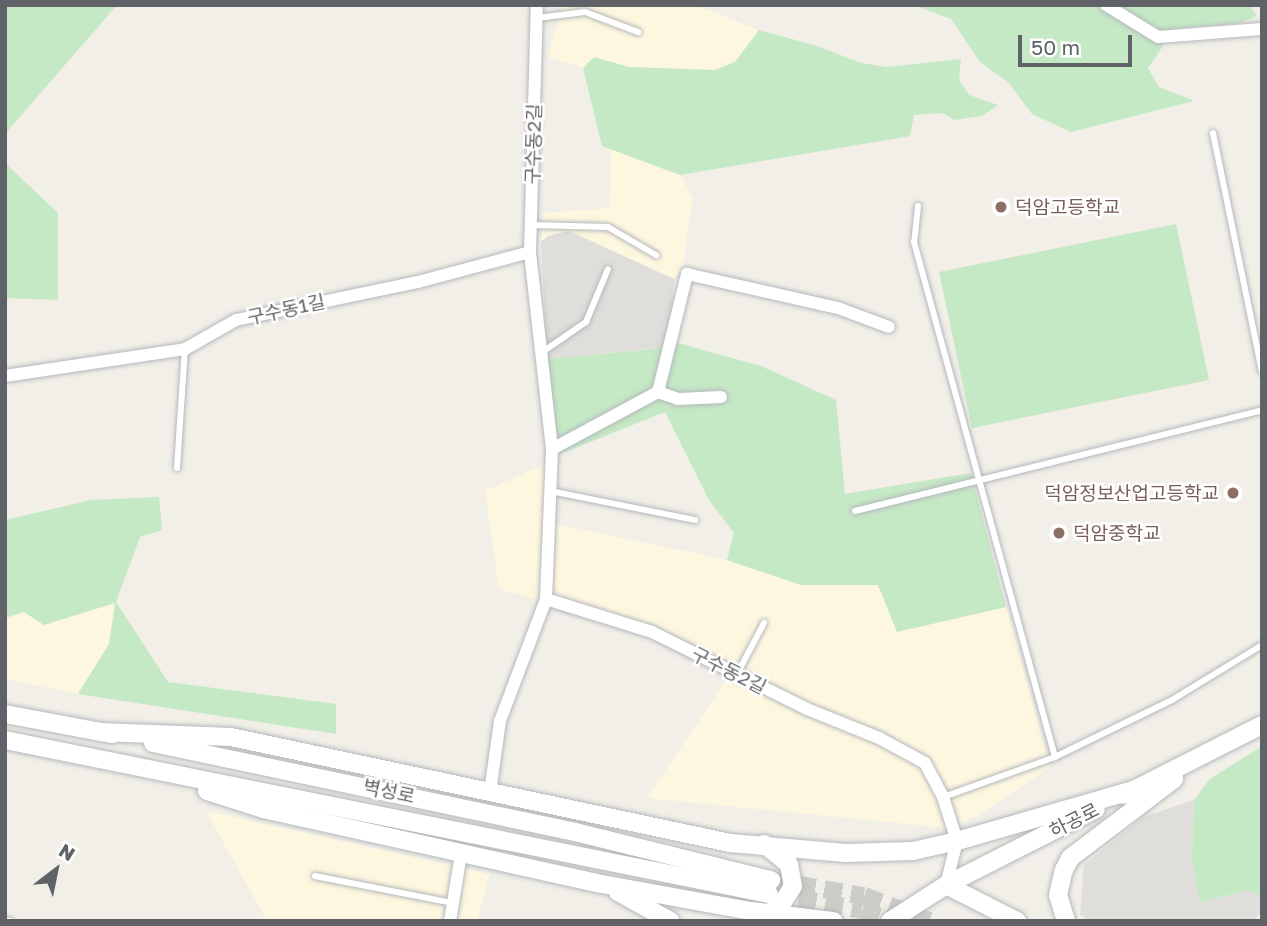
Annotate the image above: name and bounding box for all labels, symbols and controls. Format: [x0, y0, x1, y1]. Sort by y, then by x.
scale bar [1022, 21, 1136, 65]
text: 50 m [1031, 34, 1080, 60]
street label: 구수동2길 [520, 103, 546, 185]
place label: 덕암고등학교 [1015, 196, 1120, 218]
marker: 덕암고등학교 [993, 199, 1009, 215]
street label: 구수동1길 [245, 290, 327, 328]
place label: 덕암정보산업고등학교 [1044, 482, 1219, 504]
marker: 덕암정보산업고등학교 [1225, 485, 1241, 501]
place label: 덕암중학교 [1073, 522, 1160, 544]
marker: 덕암중학교 [1051, 525, 1067, 541]
street label: 구수동2길 [688, 641, 770, 699]
street label: 벽성로 [361, 774, 417, 808]
street label: 하공로 [1045, 798, 1103, 842]
north arrow [21, 835, 91, 905]
text: N [55, 838, 80, 865]

